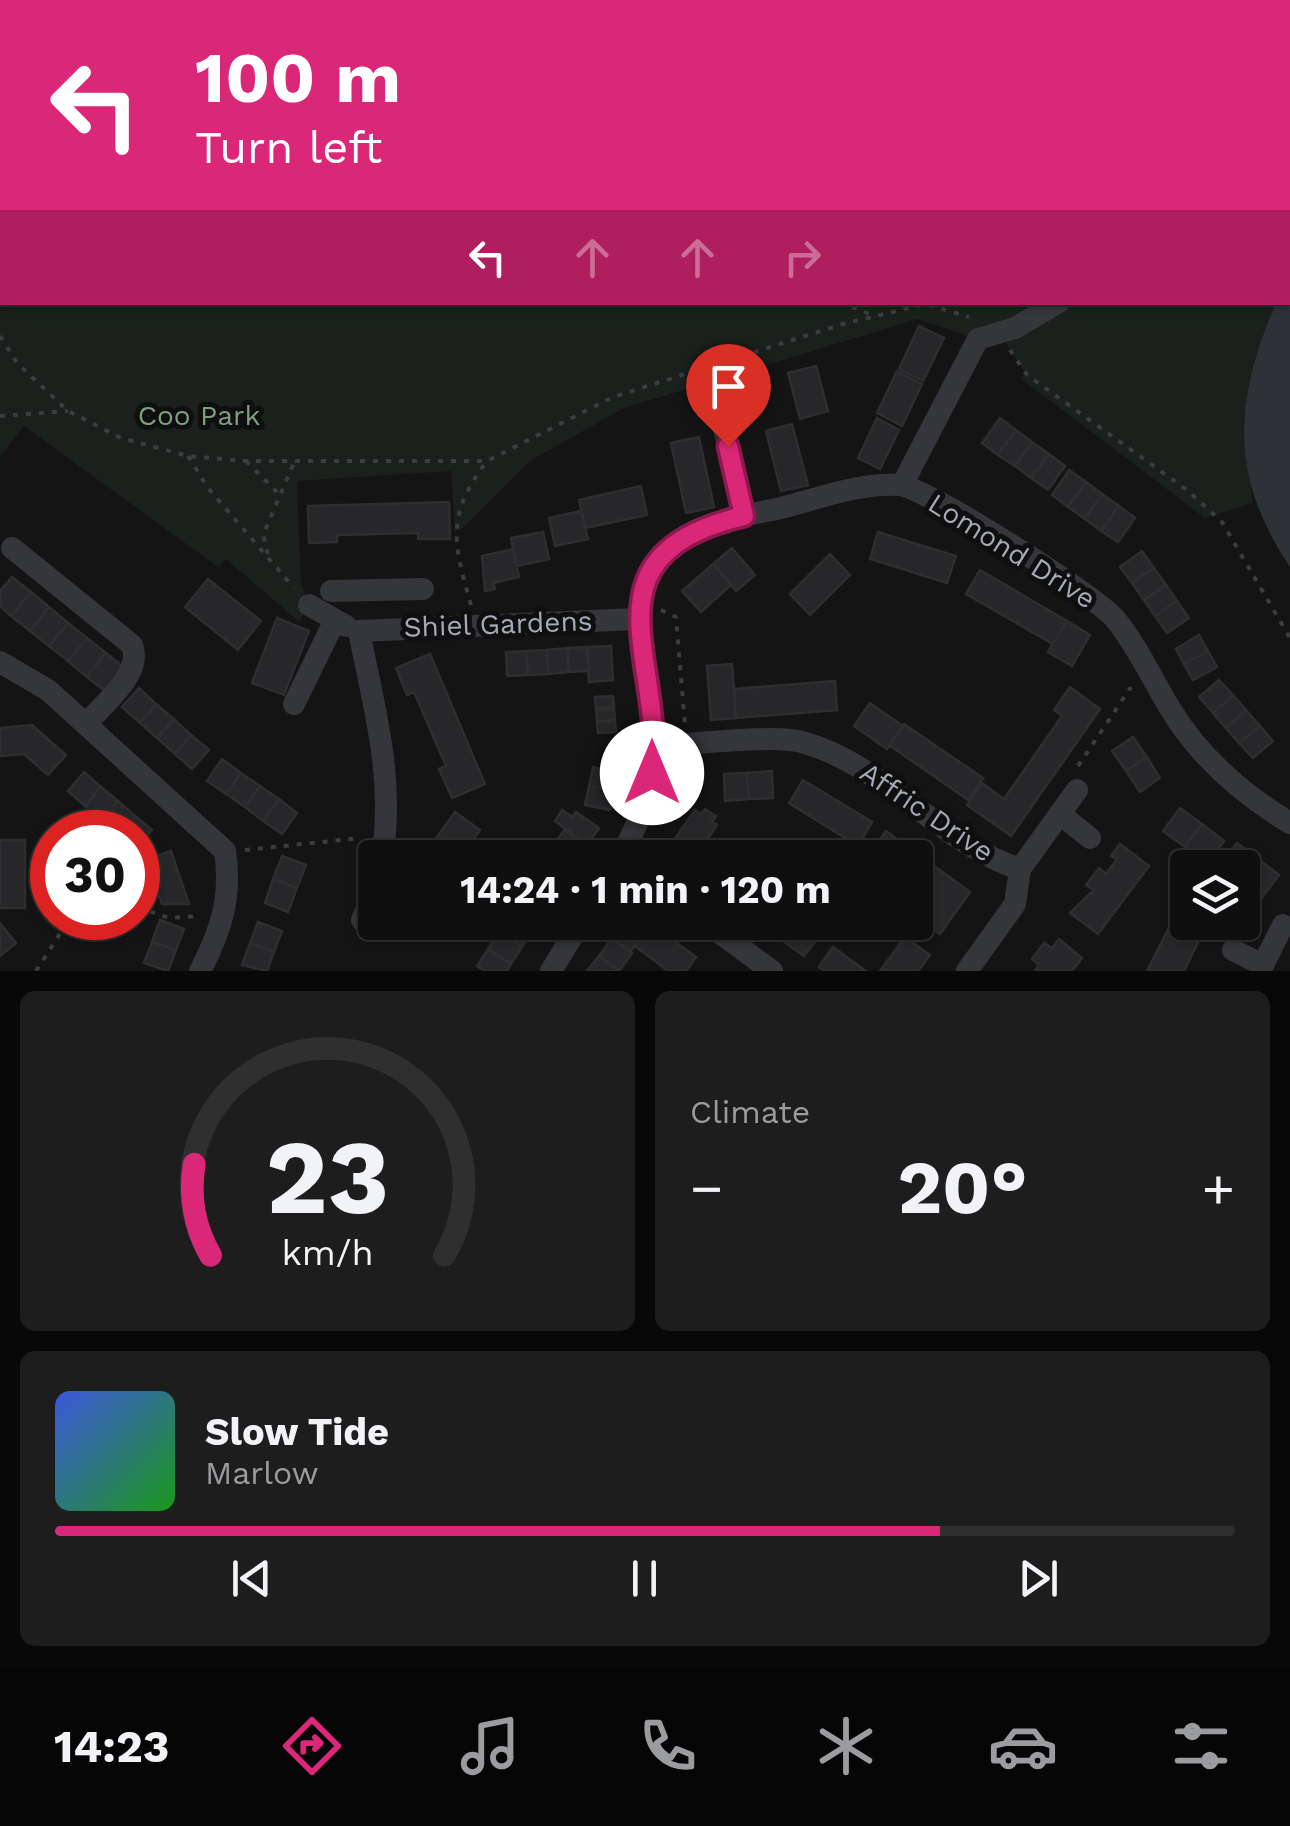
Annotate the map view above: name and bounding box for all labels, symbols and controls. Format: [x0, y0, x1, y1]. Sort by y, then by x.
text: 100 m [195, 37, 401, 119]
icon: left [30, 40, 160, 170]
text: Turn left [195, 121, 382, 174]
icon: left [460, 230, 515, 285]
icon: ahead [565, 230, 620, 285]
icon: ahead [670, 230, 725, 285]
icon: right [775, 230, 830, 285]
pin [686, 344, 771, 447]
icon: arrive [701, 359, 756, 414]
park label: Coo Park [138, 399, 260, 432]
street label: Lomond Drive [922, 486, 1102, 616]
street label: Shiel Gardens [403, 604, 593, 644]
position arrow [600, 721, 704, 825]
street label: Affric Drive [854, 755, 1000, 869]
speed limit sign: 30 [30, 810, 160, 940]
map controls [1170, 850, 1260, 940]
button: layers [1170, 850, 1260, 940]
text: 14:24 · 1 min · 120 m [460, 868, 831, 912]
text: Climate [690, 1093, 810, 1131]
text: 23 [266, 1116, 389, 1238]
text: 20° [897, 1143, 1028, 1231]
text: − [690, 1156, 723, 1220]
text: + [1202, 1156, 1235, 1220]
text: km/h [281, 1232, 374, 1274]
text: Slow Tide [205, 1410, 389, 1454]
text: Marlow [205, 1454, 319, 1492]
icon: previous [224, 1551, 279, 1606]
icon: pause [617, 1551, 672, 1606]
icon: next [1011, 1551, 1066, 1606]
icon: directions [277, 1711, 347, 1781]
icon: music [455, 1711, 525, 1781]
icon: phone [633, 1711, 703, 1781]
icon: climate [811, 1711, 881, 1781]
icon: car [988, 1711, 1058, 1781]
icon: filters [1166, 1711, 1236, 1781]
text: 14:23 [54, 1720, 169, 1773]

